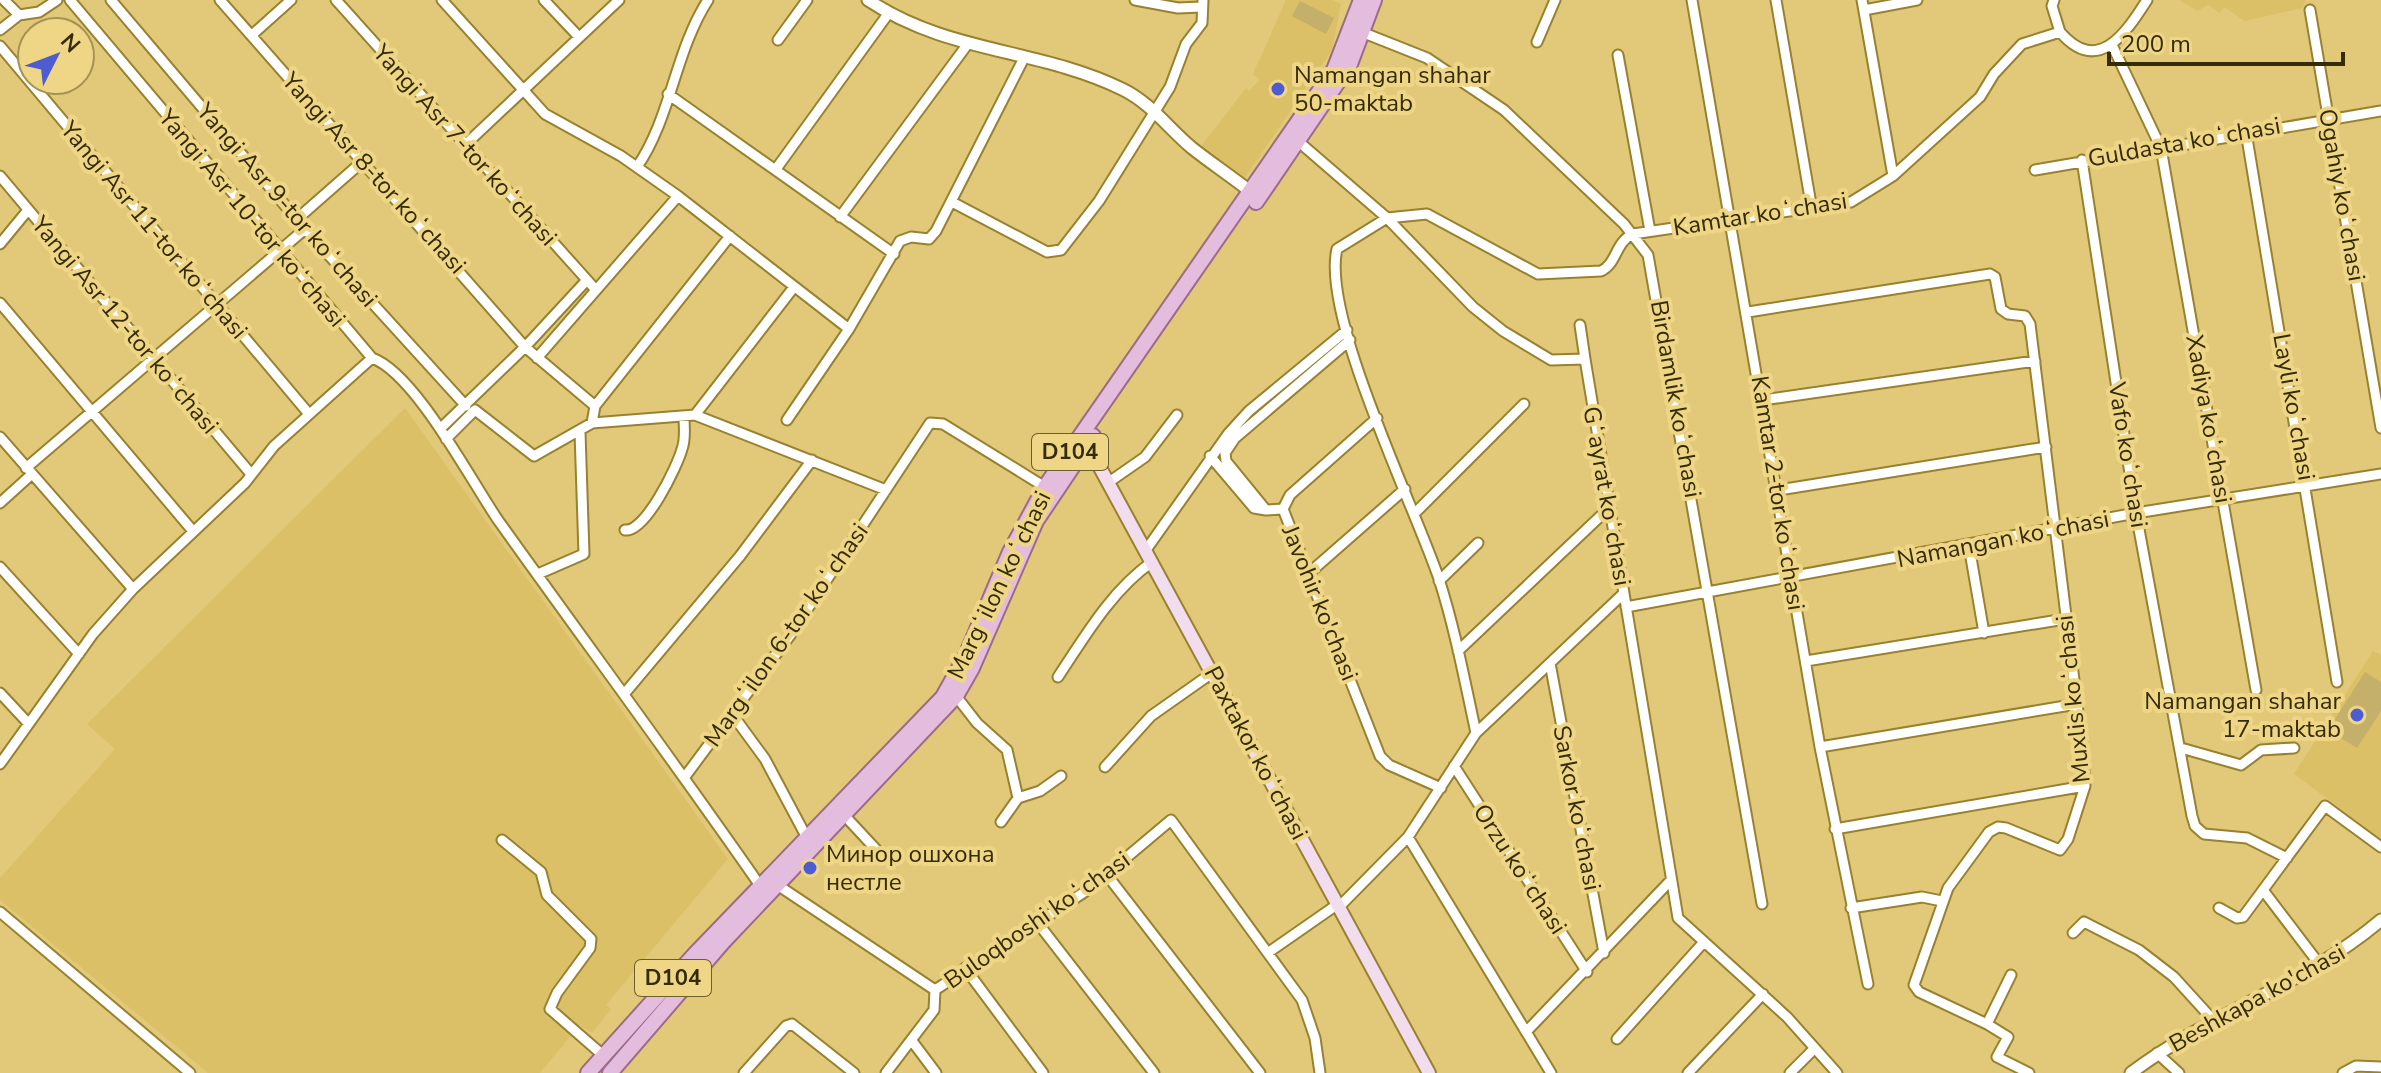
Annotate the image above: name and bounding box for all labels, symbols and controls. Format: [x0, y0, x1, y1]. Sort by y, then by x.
north arrow [16, 16, 96, 96]
scale bar [2109, 16, 2343, 66]
text: N [53, 27, 87, 59]
text: 200 m [2121, 28, 2191, 60]
street label: Yangi Asr 7-tor koʻchasi [365, 37, 564, 253]
place label: Namangan shahar 50-maktab [1294, 59, 1491, 119]
street label: Yangi Asr 8-tor koʻchasi [274, 65, 473, 281]
marker: Namangan shahar 50-maktab [1269, 80, 1287, 98]
street label: Yangi Asr 9-tor koʻchasi [189, 95, 385, 314]
street label: Yangi Asr 10-tor koʻchasi [151, 102, 353, 334]
street label: Ogahiy koʻchasi [2311, 106, 2373, 284]
street label: Guldasta koʻchasi [2085, 109, 2283, 175]
street label: Yangi Asr 11-tor koʻchasi [53, 114, 255, 346]
street label: Kamtar koʻchasi [1671, 184, 1849, 244]
street label: Yangi Asr 12-tor koʻchasi [24, 209, 226, 441]
street label: Birdamlik koʻchasi [1643, 298, 1709, 500]
street label: Layli koʻchasi [2265, 331, 2323, 483]
street label: Xadiya koʻchasi [2178, 332, 2240, 506]
street label: Kamtar 2-tor koʻchasi [1744, 374, 1812, 612]
street label: Vafo koʻchasi [2101, 379, 2155, 530]
street label: Gʻayrat koʻchasi [1575, 404, 1639, 588]
road number: D104 [1032, 434, 1108, 470]
street label: Margʻilon koʻchasi [940, 486, 1058, 684]
street label: Namangan koʻchasi [1894, 503, 2112, 575]
street label: Margʻilon 6-tor koʻchasi [697, 517, 875, 753]
street label: Javohir ko'chasi [1274, 520, 1366, 685]
street label: Muxlis koʻchasi [2048, 613, 2098, 785]
street label: Paxtakor koʻchasi [1197, 661, 1315, 845]
place label: Namangan shahar 17-maktab [2144, 685, 2341, 745]
marker: Namangan shahar 17-maktab [2348, 706, 2366, 724]
street label: Sarkor koʻchasi [1545, 723, 1609, 893]
street label: Orzu koʻchasi [1466, 798, 1574, 940]
place label: Минор ошхона нестле [826, 838, 995, 898]
street label: Buloqboshi koʻchasi [938, 844, 1136, 996]
marker: Минор ошхона нестле [801, 859, 819, 877]
street label: Beshkapa ko'chasi [2163, 936, 2351, 1060]
road number: D104 [635, 960, 711, 996]

